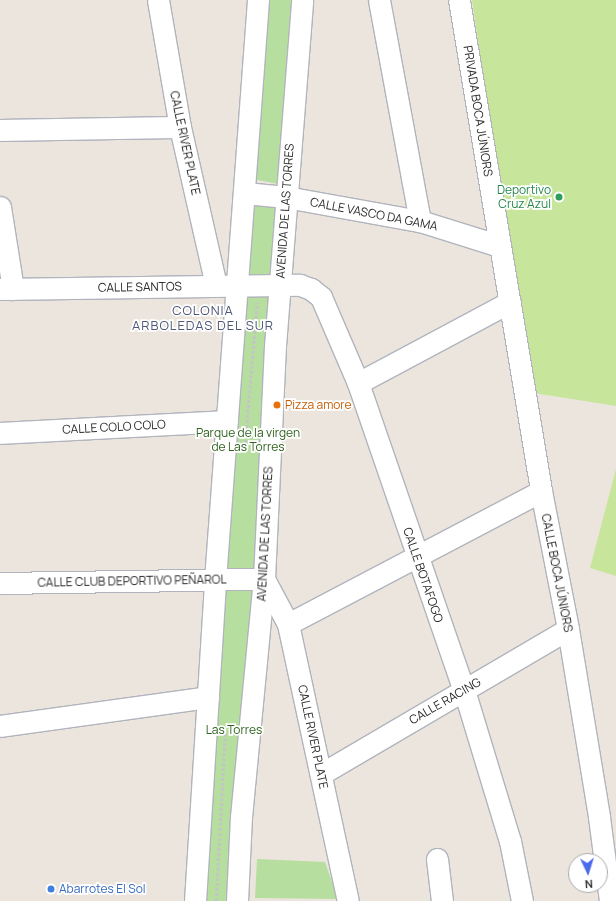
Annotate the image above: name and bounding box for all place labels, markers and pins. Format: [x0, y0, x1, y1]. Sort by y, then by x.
place label: Deportivo Cruz Azul [497, 183, 551, 211]
marker: Deportivo Cruz Azul [554, 192, 564, 202]
place label: Pizza amore [285, 398, 352, 412]
marker: Pizza amore [272, 400, 282, 410]
place label: Abarrotes El Sol [59, 882, 146, 896]
marker: Abarrotes El Sol [46, 884, 56, 894]

